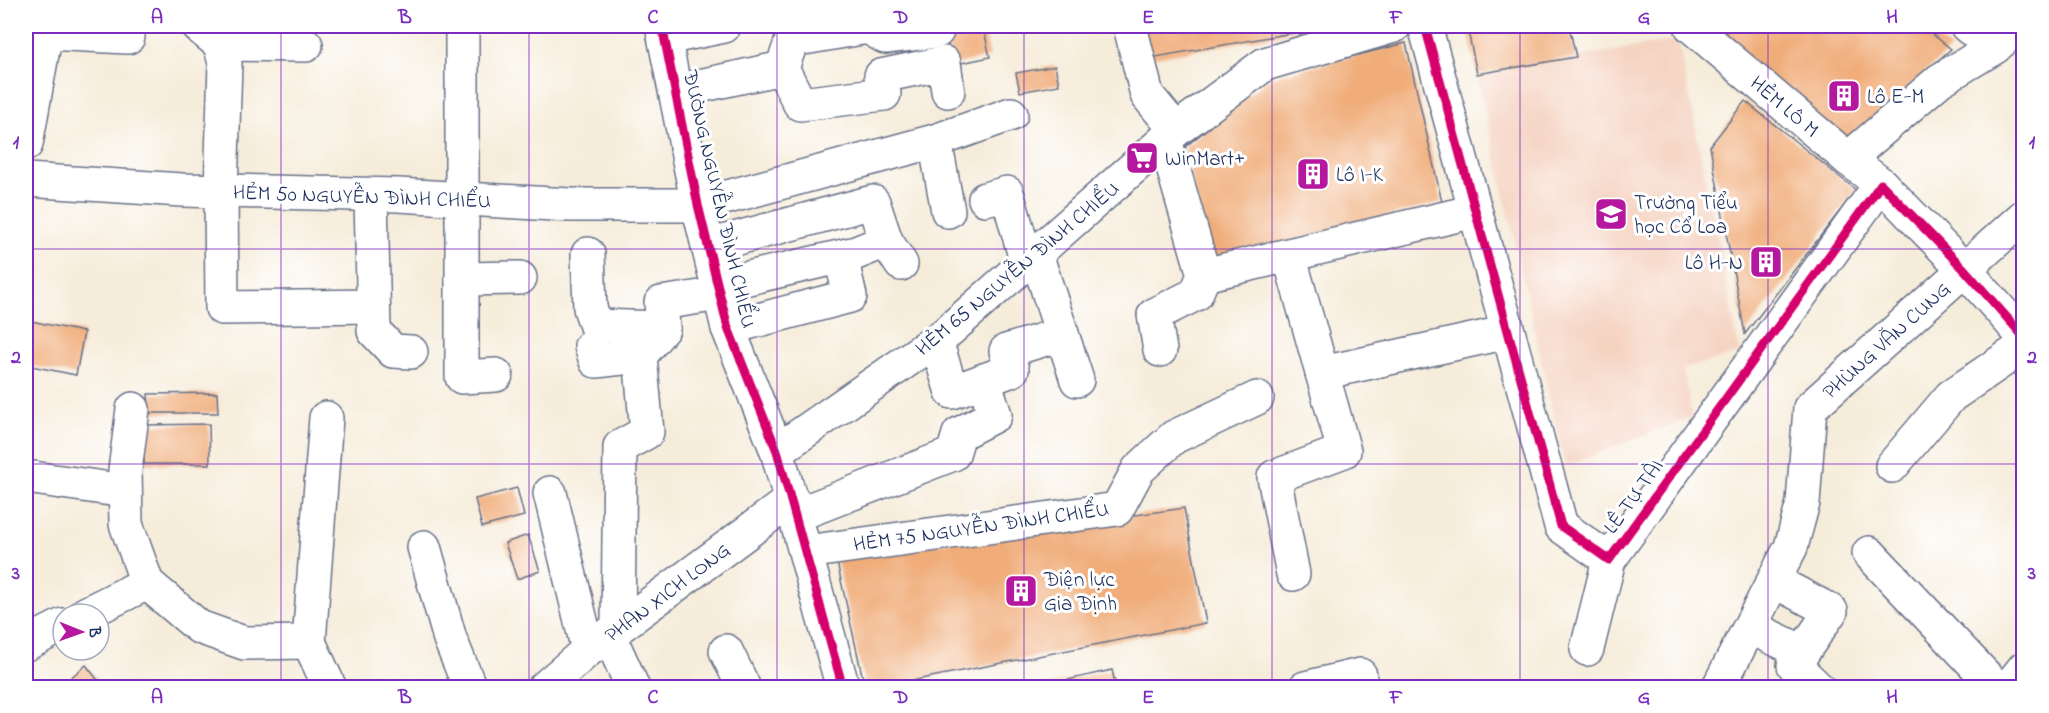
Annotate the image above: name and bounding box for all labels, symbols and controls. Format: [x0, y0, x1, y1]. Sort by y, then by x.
text: A [151, 4, 163, 33]
text: B [397, 4, 412, 33]
text: C [648, 4, 659, 33]
text: D [893, 4, 908, 33]
text: E [1142, 4, 1154, 33]
text: F [1389, 4, 1403, 33]
text: G [1638, 4, 1651, 33]
text: H [1886, 4, 1898, 33]
street label: ĐƯỜNG NGUYỄN ĐÌNH CHIỂU [674, 66, 764, 332]
street label: HẺM LÔ M [1742, 70, 1825, 146]
building icon: Lô E-M [1826, 78, 1862, 114]
place label: Lô E-M [1867, 83, 1924, 113]
text: 1 [13, 129, 20, 158]
text: 1 [2029, 129, 2036, 158]
supermarket icon: WinMart+ [1124, 140, 1160, 176]
place label: WinMart+ [1165, 145, 1245, 175]
building icon: Lô I-K [1295, 156, 1331, 192]
place label: Lô I-K [1336, 161, 1384, 191]
street label: HẺM 65 NGUYỄN ĐÌNH CHIỂU [908, 173, 1127, 364]
street label: HẺM 50 NGUYỄN ĐÌNH CHIỂU [232, 177, 492, 217]
place label: Trường Tiểu học Cổ Loa [1634, 189, 1738, 243]
school or university icon: Trường Tiểu học Cổ Loa [1593, 196, 1629, 232]
building icon: Lô H-N [1748, 244, 1784, 280]
place label: Lô H-N [1685, 249, 1743, 279]
street label: PHÙNG VĂN CUNG [1816, 275, 1958, 407]
text: 2 [10, 344, 21, 373]
text: 2 [2026, 344, 2037, 373]
street label: LÊ TỰ TÀI [1597, 453, 1672, 541]
street label: HẺM 75 NGUYỄN ĐÌNH CHIỂU [851, 493, 1111, 561]
street label: PHAN XICH LONG [599, 536, 737, 651]
text: 3 [11, 560, 20, 589]
text: 3 [2027, 560, 2036, 589]
place label: Điện lực Gia Định [1043, 566, 1117, 620]
building icon: Điện lực Gia Định [1003, 573, 1039, 609]
north arrow [51, 602, 111, 662]
text: B [82, 626, 106, 638]
text: A [151, 684, 163, 713]
text: B [397, 684, 412, 713]
text: C [648, 684, 659, 713]
text: D [893, 684, 908, 713]
text: E [1142, 684, 1154, 713]
text: F [1389, 684, 1403, 713]
text: G [1638, 684, 1651, 713]
text: H [1886, 684, 1898, 713]

